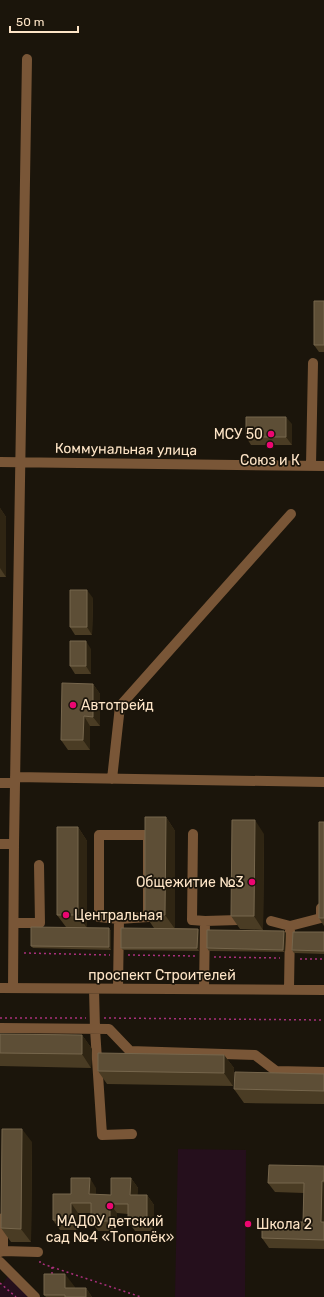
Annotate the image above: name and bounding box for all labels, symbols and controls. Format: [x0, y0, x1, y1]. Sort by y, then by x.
scale bar [10, 8, 78, 34]
text: 50 m [16, 15, 44, 29]
place label: МСУ 50 [214, 426, 263, 443]
marker: МСУ 50 [266, 429, 276, 439]
street label: Коммунальная улица [55, 440, 197, 459]
marker: Союз и К [265, 440, 275, 450]
place label: Союз и К [240, 452, 300, 469]
place label: Автотрейд [81, 697, 154, 714]
marker: Автотрейд [68, 700, 78, 710]
place label: Общежитие №3 [136, 874, 244, 891]
marker: Общежитие №3 [247, 877, 257, 887]
place label: Центральная [74, 907, 163, 924]
marker: Центральная [61, 910, 71, 920]
street label: проспект Строителей [88, 967, 236, 984]
marker: МАДОУ детский сад №4 «Тополёк» [105, 1201, 115, 1211]
place label: МАДОУ детский сад №4 «Тополёк» [46, 1213, 174, 1246]
place label: Школа 2 [256, 1216, 312, 1233]
marker: Школа 2 [243, 1219, 253, 1229]

